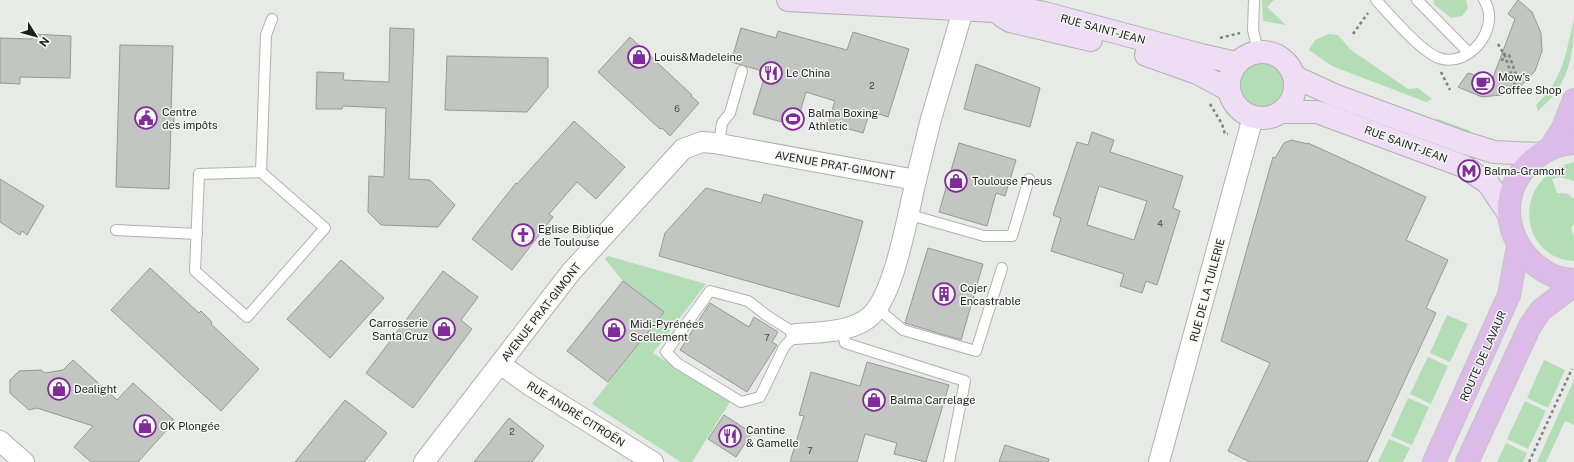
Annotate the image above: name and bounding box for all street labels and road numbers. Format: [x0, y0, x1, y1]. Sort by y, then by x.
street label: RUE SAINT-JEAN [1059, 12, 1147, 46]
street label: RUE SAINT-JEAN [1363, 123, 1449, 165]
street label: AVENUE PRAT-GIMONT [774, 149, 896, 182]
street label: RUE DE LA TUILERIE [1187, 237, 1227, 343]
street label: AVENUE PRAT-GIMONT [499, 260, 583, 364]
street label: ROUTE DE LAVAUR [1458, 309, 1508, 403]
street label: RUE ANDRÉ CITROËN [525, 378, 628, 449]

